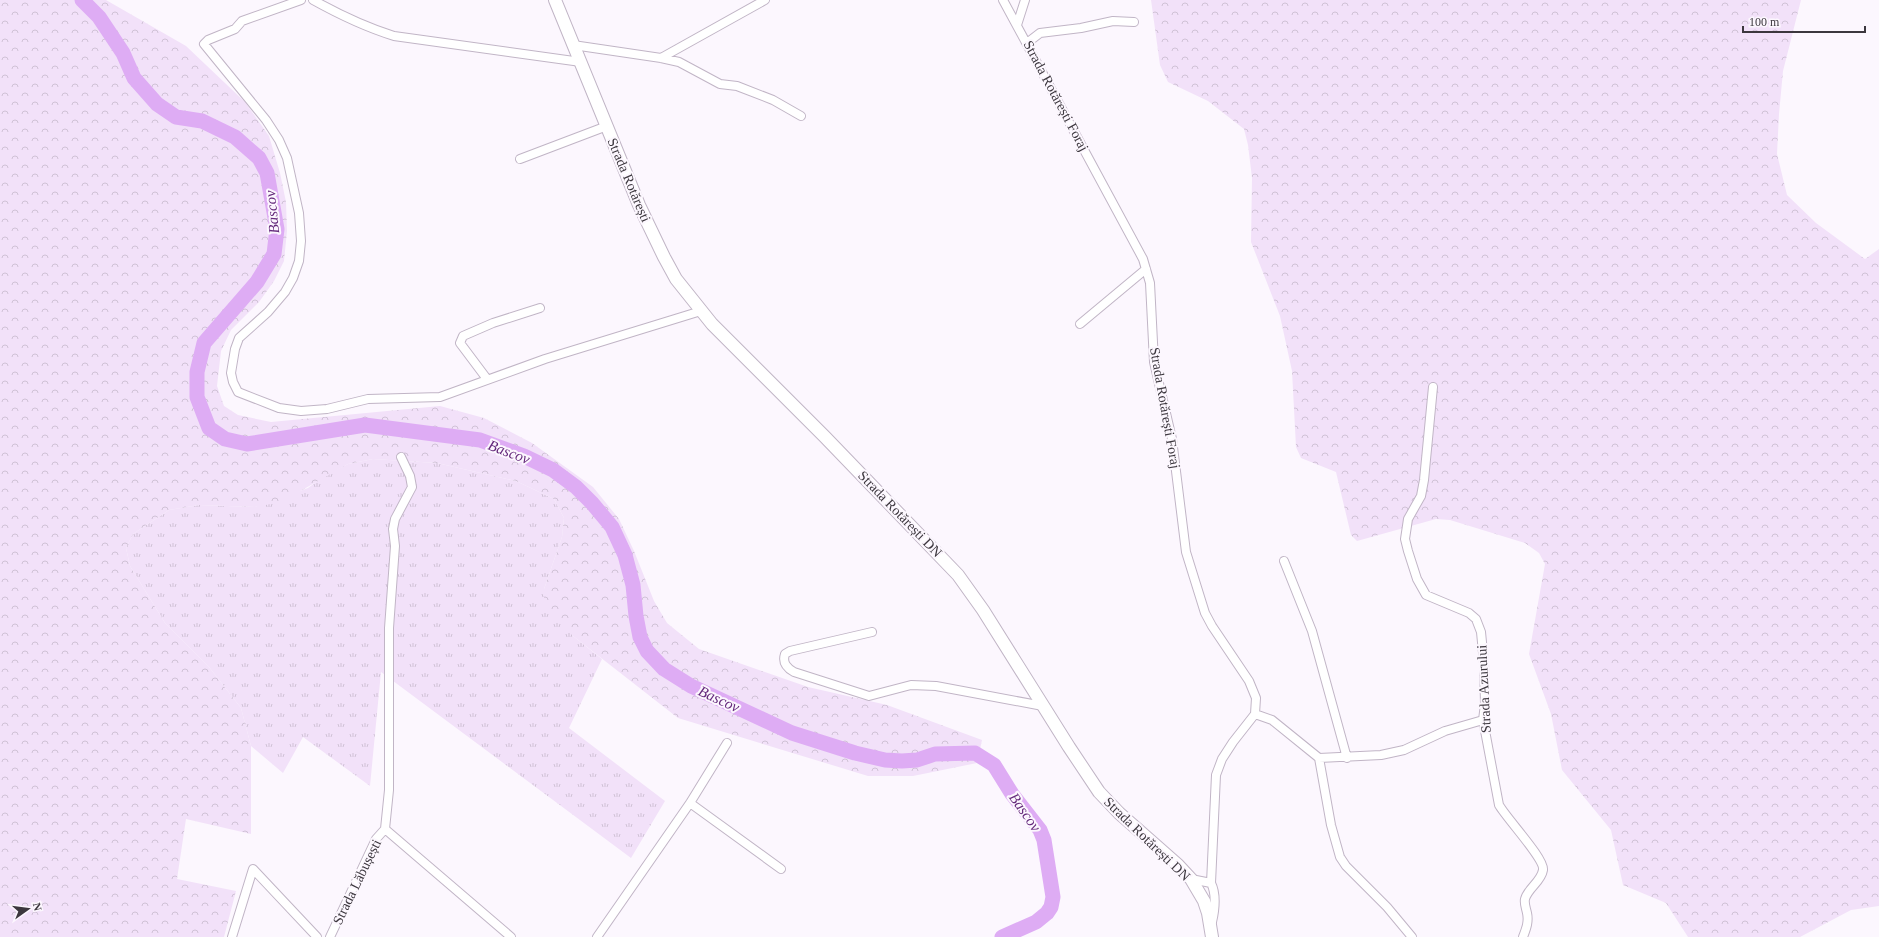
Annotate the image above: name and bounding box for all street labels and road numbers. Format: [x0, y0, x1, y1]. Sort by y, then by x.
street label: Strada Rotărești Foraj [1020, 38, 1091, 154]
street label: Strada Rotărești [604, 136, 653, 225]
street label: Strada Rotărești Foraj [1146, 346, 1183, 470]
street label: Strada Rotărești DN [854, 468, 945, 561]
street label: Strada Azurului [1474, 644, 1494, 733]
street label: Strada Rotărești DN [1100, 794, 1193, 885]
street label: Strada Lăbușești [330, 837, 385, 927]

